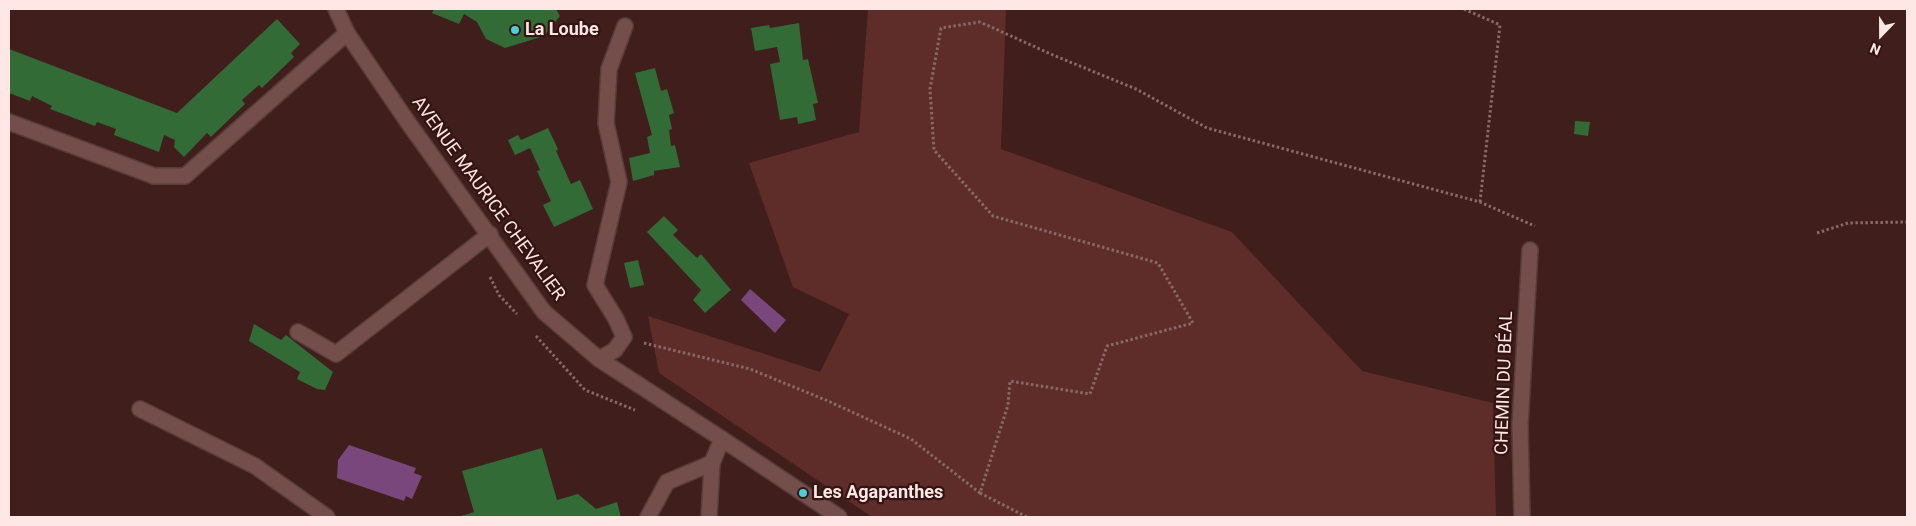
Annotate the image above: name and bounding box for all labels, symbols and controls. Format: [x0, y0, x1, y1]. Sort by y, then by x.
north arrow [1856, 10, 1906, 60]
place label: La Loube [525, 19, 599, 41]
marker: La Loube [509, 24, 521, 36]
text: N [1868, 40, 1883, 58]
street label: AVENUE MAURICE CHEVALIER [407, 93, 569, 305]
street label: CHEMIN DU BÉAL [1492, 311, 1518, 455]
place label: Les Agapanthes [813, 482, 943, 504]
marker: Les Agapanthes [797, 487, 809, 499]

